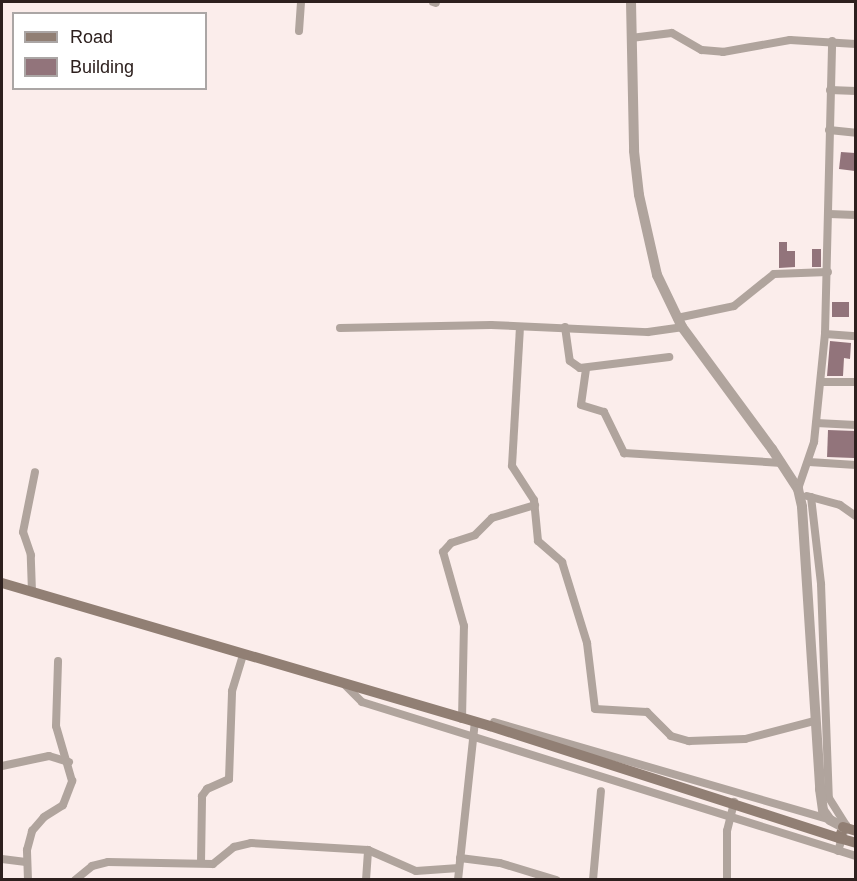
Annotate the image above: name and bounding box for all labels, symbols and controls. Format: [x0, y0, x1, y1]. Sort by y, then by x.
legend [12, 12, 207, 90]
text: Road [70, 27, 113, 47]
text: Building [70, 57, 134, 77]

